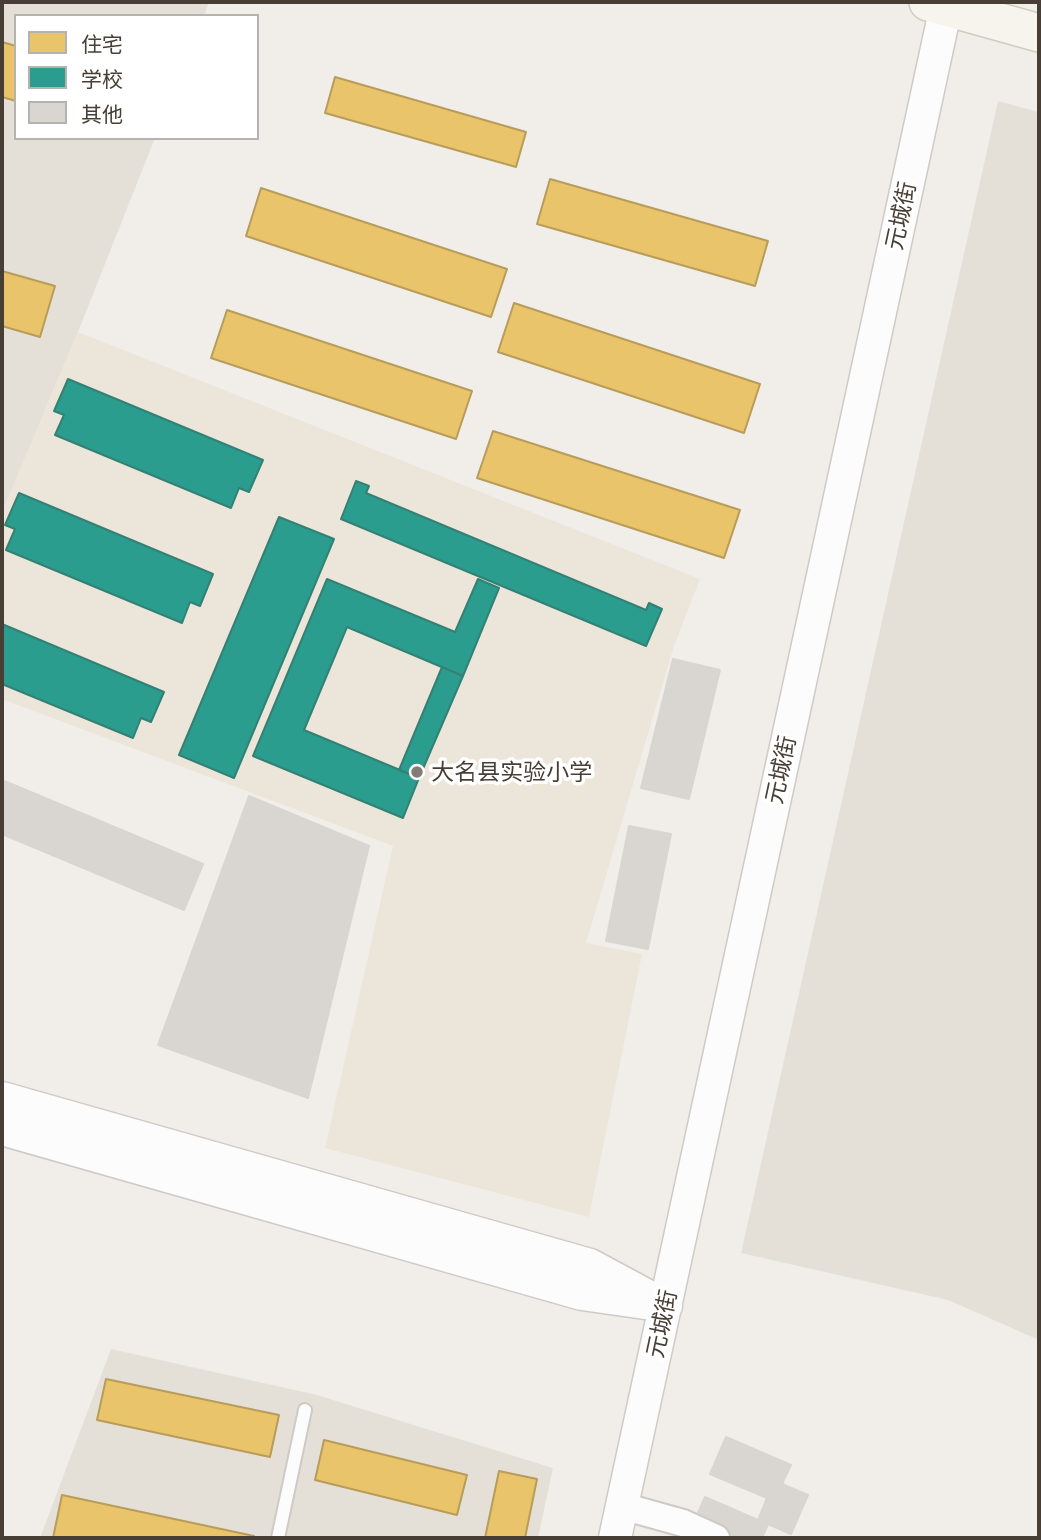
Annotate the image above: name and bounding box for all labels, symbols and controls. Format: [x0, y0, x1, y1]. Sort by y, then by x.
legend [14, 14, 259, 140]
text: 住宅 [81, 31, 123, 56]
text: 学校 [81, 66, 123, 91]
text: 其他 [81, 101, 123, 126]
street label: 元城街 [880, 179, 922, 253]
street label: 元城街 [760, 733, 802, 807]
place label: 大名县实验小学 [431, 758, 592, 786]
marker: 大名县实验小学 [409, 764, 425, 780]
street label: 元城街 [641, 1287, 683, 1361]

